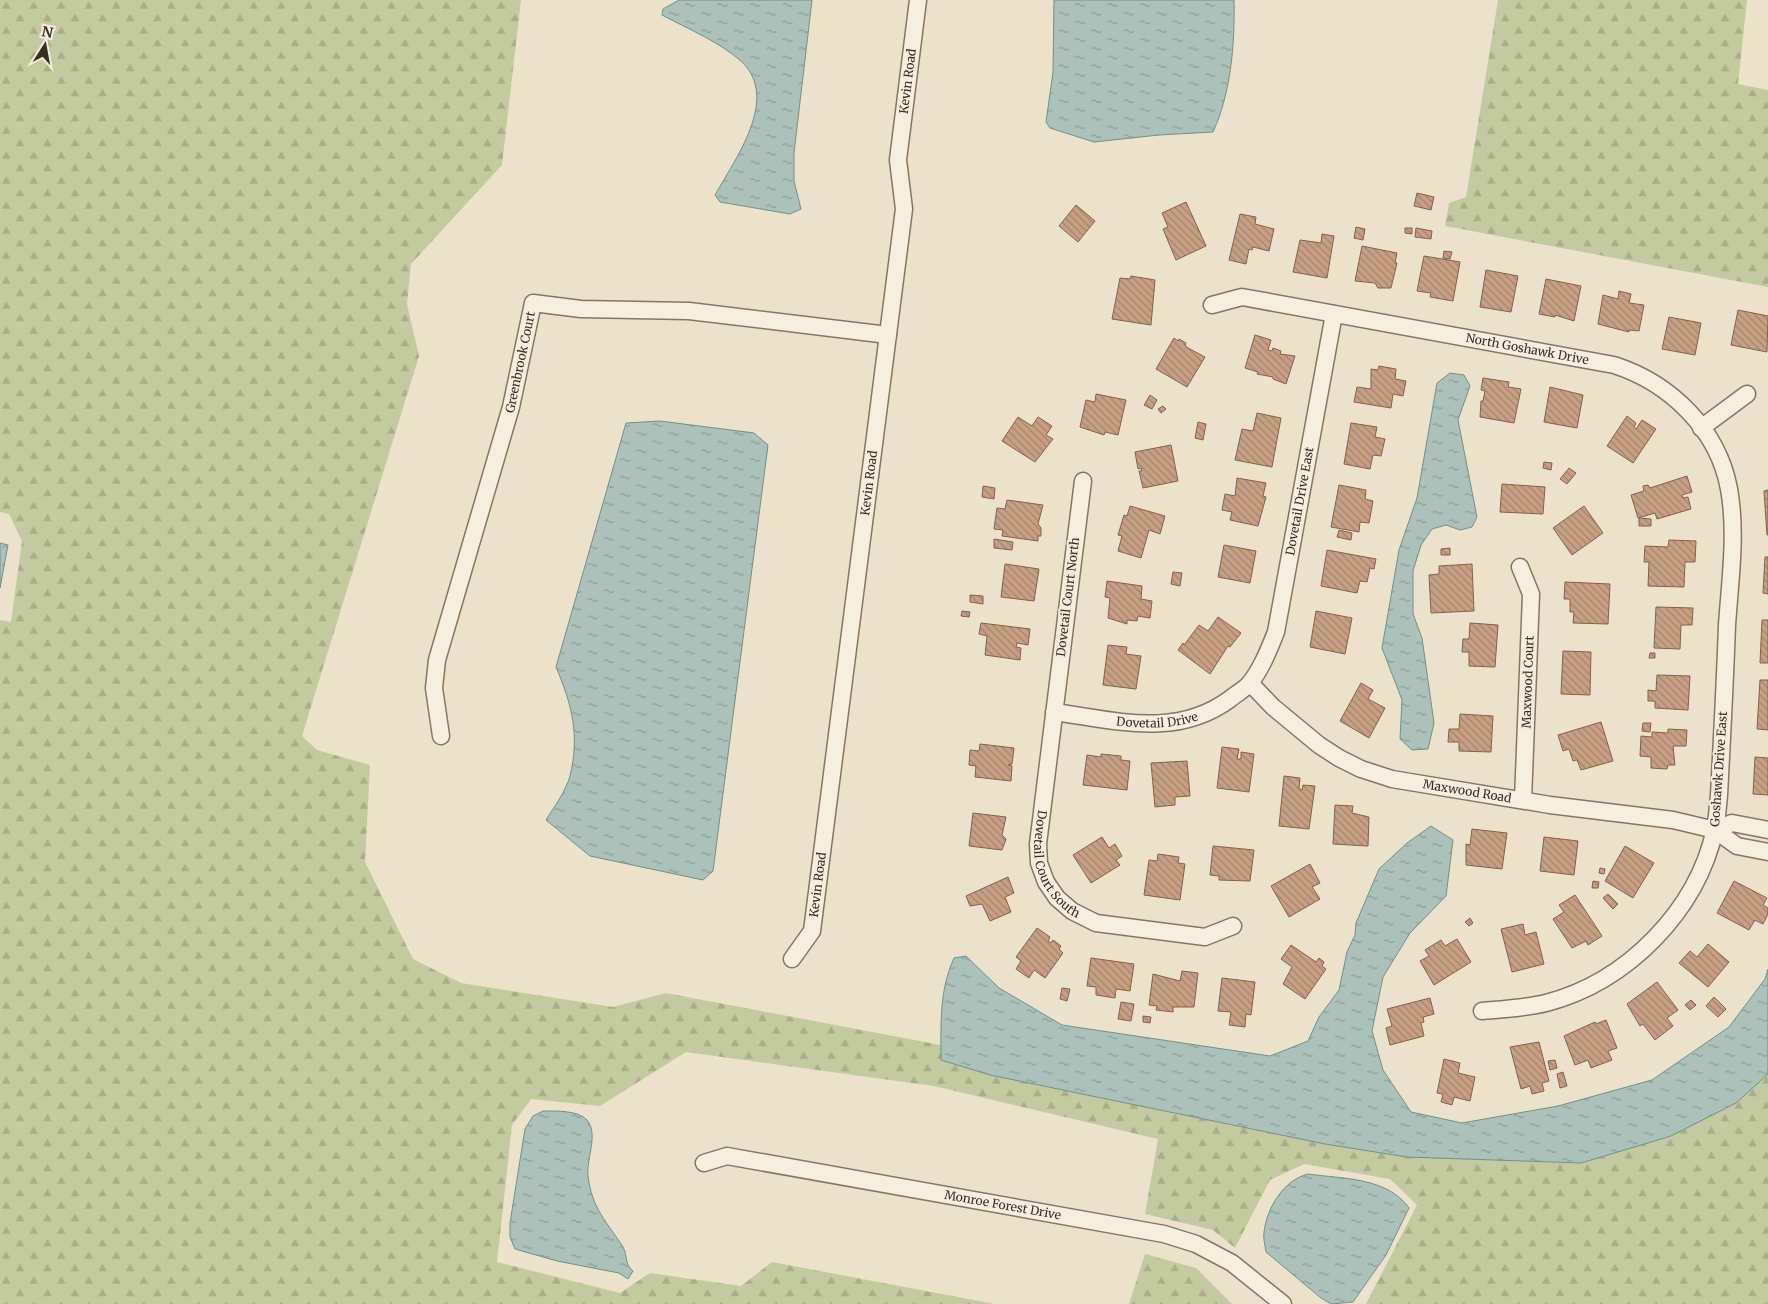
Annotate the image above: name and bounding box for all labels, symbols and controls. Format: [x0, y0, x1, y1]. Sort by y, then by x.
north arrow [20, 20, 70, 70]
text: N [40, 22, 55, 42]
street label: Kevin Road [896, 48, 919, 115]
street label: Greenbrook Court [502, 310, 538, 415]
street label: North Goshawk Drive [1465, 330, 1590, 367]
street label: Dovetail Drive East [1282, 445, 1317, 557]
street label: Kevin Road [857, 450, 880, 516]
street label: Dovetail Court North [1053, 536, 1082, 657]
street label: Maxwood Court [1518, 635, 1537, 729]
street label: Dovetail Drive [1115, 709, 1200, 731]
street label: Goshawk Drive East [1707, 711, 1730, 827]
street label: Maxwood Road [1422, 776, 1513, 806]
street label: Dovetail Court South [1031, 809, 1083, 921]
street label: Kevin Road [806, 851, 829, 918]
street label: Monroe Forest Drive [943, 1187, 1062, 1222]

